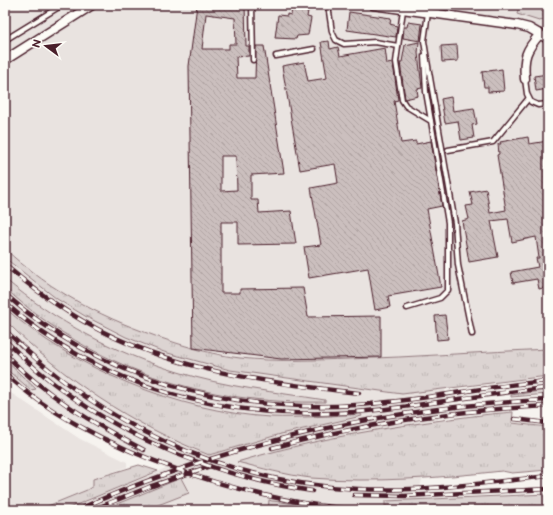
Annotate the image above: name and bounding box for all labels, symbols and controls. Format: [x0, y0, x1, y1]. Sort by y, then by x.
north arrow [26, 26, 66, 66]
text: N [29, 38, 44, 49]

